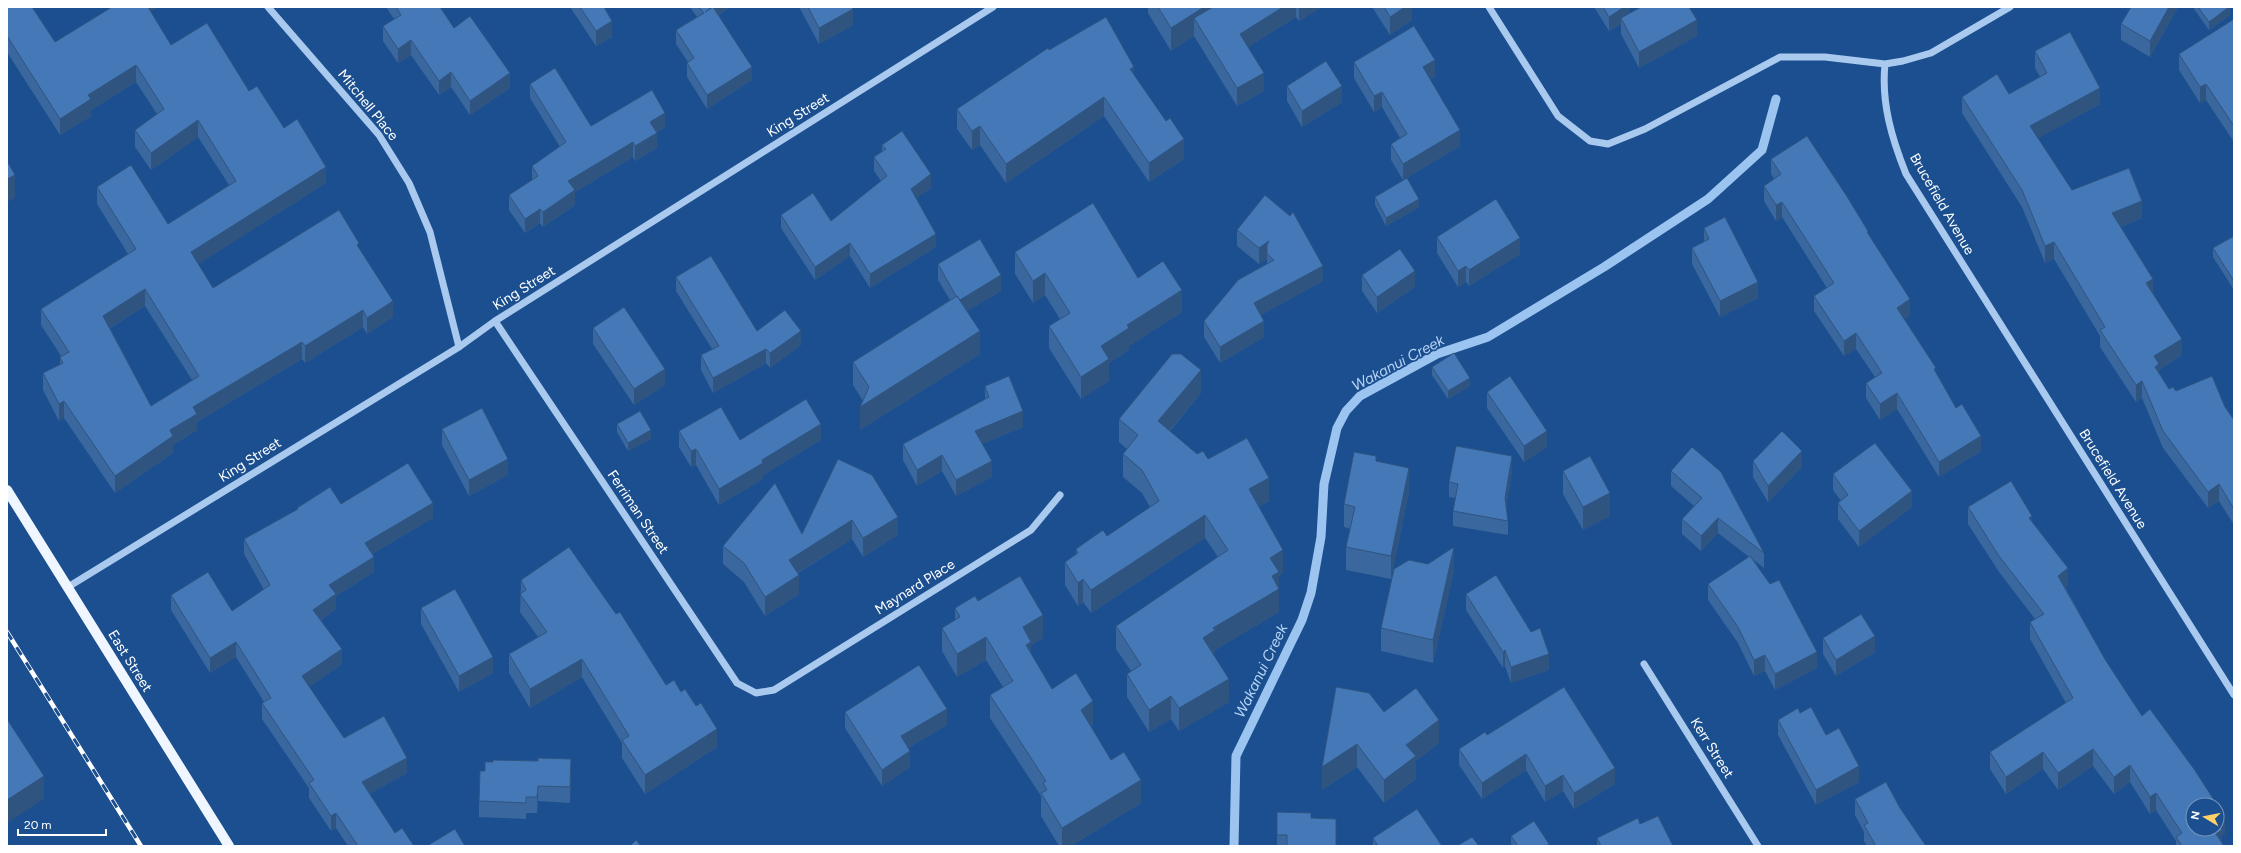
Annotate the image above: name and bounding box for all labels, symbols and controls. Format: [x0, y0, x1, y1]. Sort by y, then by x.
street label: Mitchell Place [334, 66, 402, 144]
street label: King Street [764, 89, 832, 141]
street label: Brucefield Avenue [1906, 150, 1978, 258]
street label: King Street [490, 262, 558, 314]
water label: Wakanui Creek [1349, 331, 1448, 395]
street label: Brucefield Avenue [2075, 426, 2151, 532]
street label: King Street [216, 434, 284, 486]
street label: Ferriman Street [604, 467, 672, 557]
street label: Maynard Place [872, 555, 958, 618]
water label: Wakanui Creek [1231, 621, 1292, 721]
street label: East Street [104, 627, 156, 695]
street label: Kerr Street [1687, 715, 1737, 781]
north arrow [2185, 797, 2225, 837]
text: N [2189, 810, 2203, 821]
scale bar [18, 811, 106, 837]
text: 20 m [24, 818, 52, 832]

